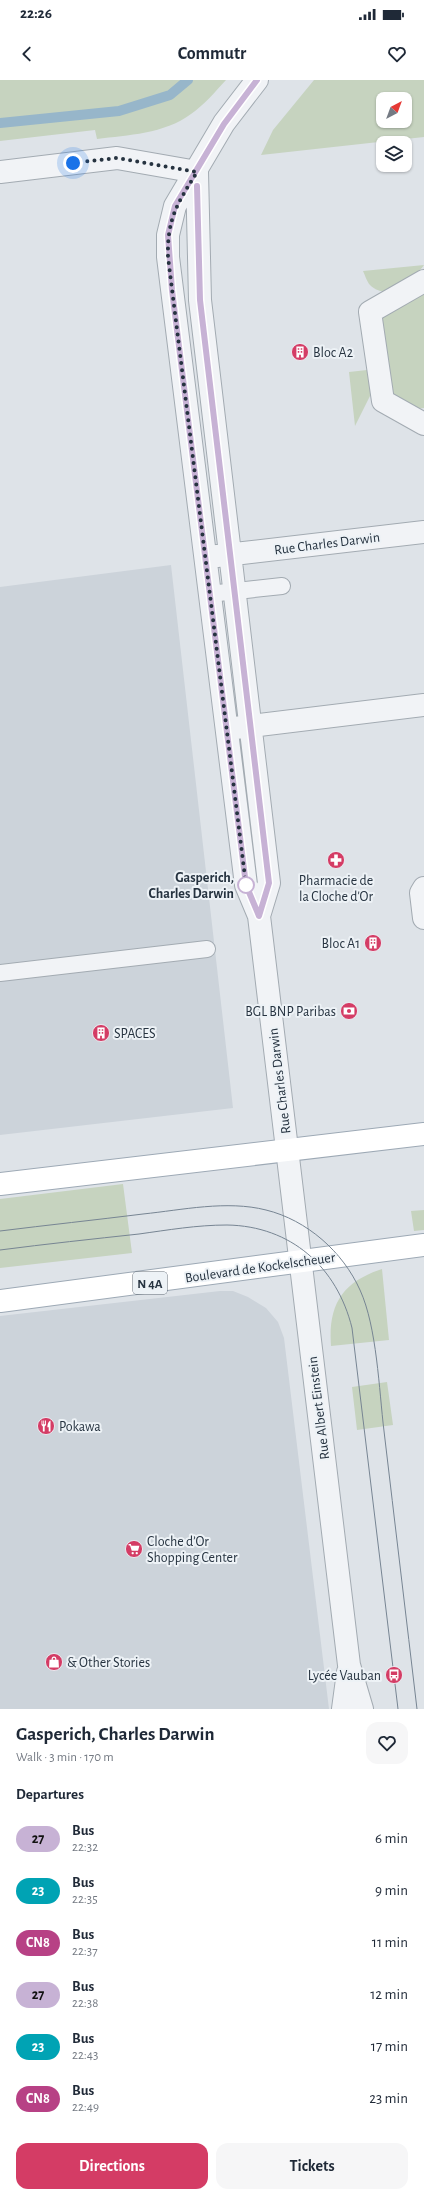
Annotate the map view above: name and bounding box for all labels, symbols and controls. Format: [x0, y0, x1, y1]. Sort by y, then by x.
text: 22:26 [20, 6, 52, 21]
icon: back [16, 43, 38, 65]
icon: heart [386, 43, 408, 65]
text: Commutr [178, 45, 246, 63]
north arrow [376, 92, 412, 128]
map controls [376, 92, 412, 172]
button: layers [376, 136, 412, 172]
your location [63, 153, 83, 173]
building icon: Bloc A2 [290, 342, 310, 362]
place label: Bloc A2 [313, 346, 353, 360]
street label: Rue Charles Darwin [274, 531, 381, 557]
pharmacy icon: Pharmacie de la Cloche d'Or [326, 850, 346, 870]
place label: Gasperich, Charles Darwin [149, 871, 234, 901]
place label: Pharmacie de la Cloche d'Or [299, 874, 374, 904]
marker: Gasperich, Charles Darwin [237, 876, 255, 894]
building icon: Bloc A1 [363, 933, 383, 953]
place label: Bloc A1 [322, 937, 360, 951]
bank icon: BGL BNP Paribas [339, 1001, 359, 1021]
place label: BGL BNP Paribas [245, 1005, 336, 1019]
building icon: SPACES [91, 1023, 111, 1043]
place label: SPACES [114, 1027, 156, 1041]
street label: Rue Charles Darwin [267, 1027, 293, 1134]
street label: Boulevard de Kockelscheuer [184, 1250, 337, 1285]
road number: N 4A [133, 1272, 167, 1294]
street label: Rue Albert Einstein [306, 1356, 332, 1460]
restaurant icon: Pokawa [36, 1416, 56, 1436]
place label: Pokawa [59, 1420, 101, 1434]
place label: Cloche d’Or Shopping Center [147, 1535, 238, 1565]
supermarket icon: Cloche d’Or Shopping Center [124, 1539, 144, 1559]
shop icon: & Other Stories [44, 1652, 64, 1672]
place label: & Other Stories [67, 1656, 150, 1670]
bus stop icon: Lycée Vauban [384, 1665, 404, 1685]
place label: Lycée Vauban [308, 1669, 381, 1683]
button: heart [366, 1722, 408, 1764]
text: Gasperich, Charles Darwin [16, 1725, 215, 1744]
text: Walk · 3 min · 170 m [16, 1751, 114, 1764]
text: Departures [16, 1787, 84, 1802]
text: Bus [72, 1823, 94, 1838]
text: 6 min [375, 1831, 408, 1846]
text: 27 [32, 1832, 44, 1846]
text: 22:32 [72, 1841, 98, 1854]
text: Bus [72, 1875, 94, 1890]
text: 9 min [375, 1883, 408, 1898]
text: 23 [32, 1884, 44, 1898]
text: 22:35 [72, 1893, 98, 1906]
text: Bus [72, 1927, 94, 1942]
text: 11 min [372, 1935, 408, 1950]
text: CN8 [26, 1936, 50, 1950]
text: 22:37 [72, 1945, 98, 1958]
text: Bus [72, 1979, 94, 1994]
text: 12 min [370, 1987, 408, 2002]
text: 27 [32, 1988, 44, 2002]
text: 22:38 [72, 1997, 98, 2010]
text: Bus [72, 2031, 94, 2046]
text: 17 min [371, 2039, 408, 2054]
text: 23 [32, 2040, 44, 2054]
text: 22:43 [72, 2049, 98, 2062]
text: Bus [72, 2083, 94, 2098]
text: 23 min [369, 2091, 408, 2106]
text: CN8 [26, 2092, 50, 2106]
text: 22:49 [72, 2101, 99, 2114]
button: Directions [16, 2143, 208, 2189]
button: Tickets [216, 2143, 408, 2189]

